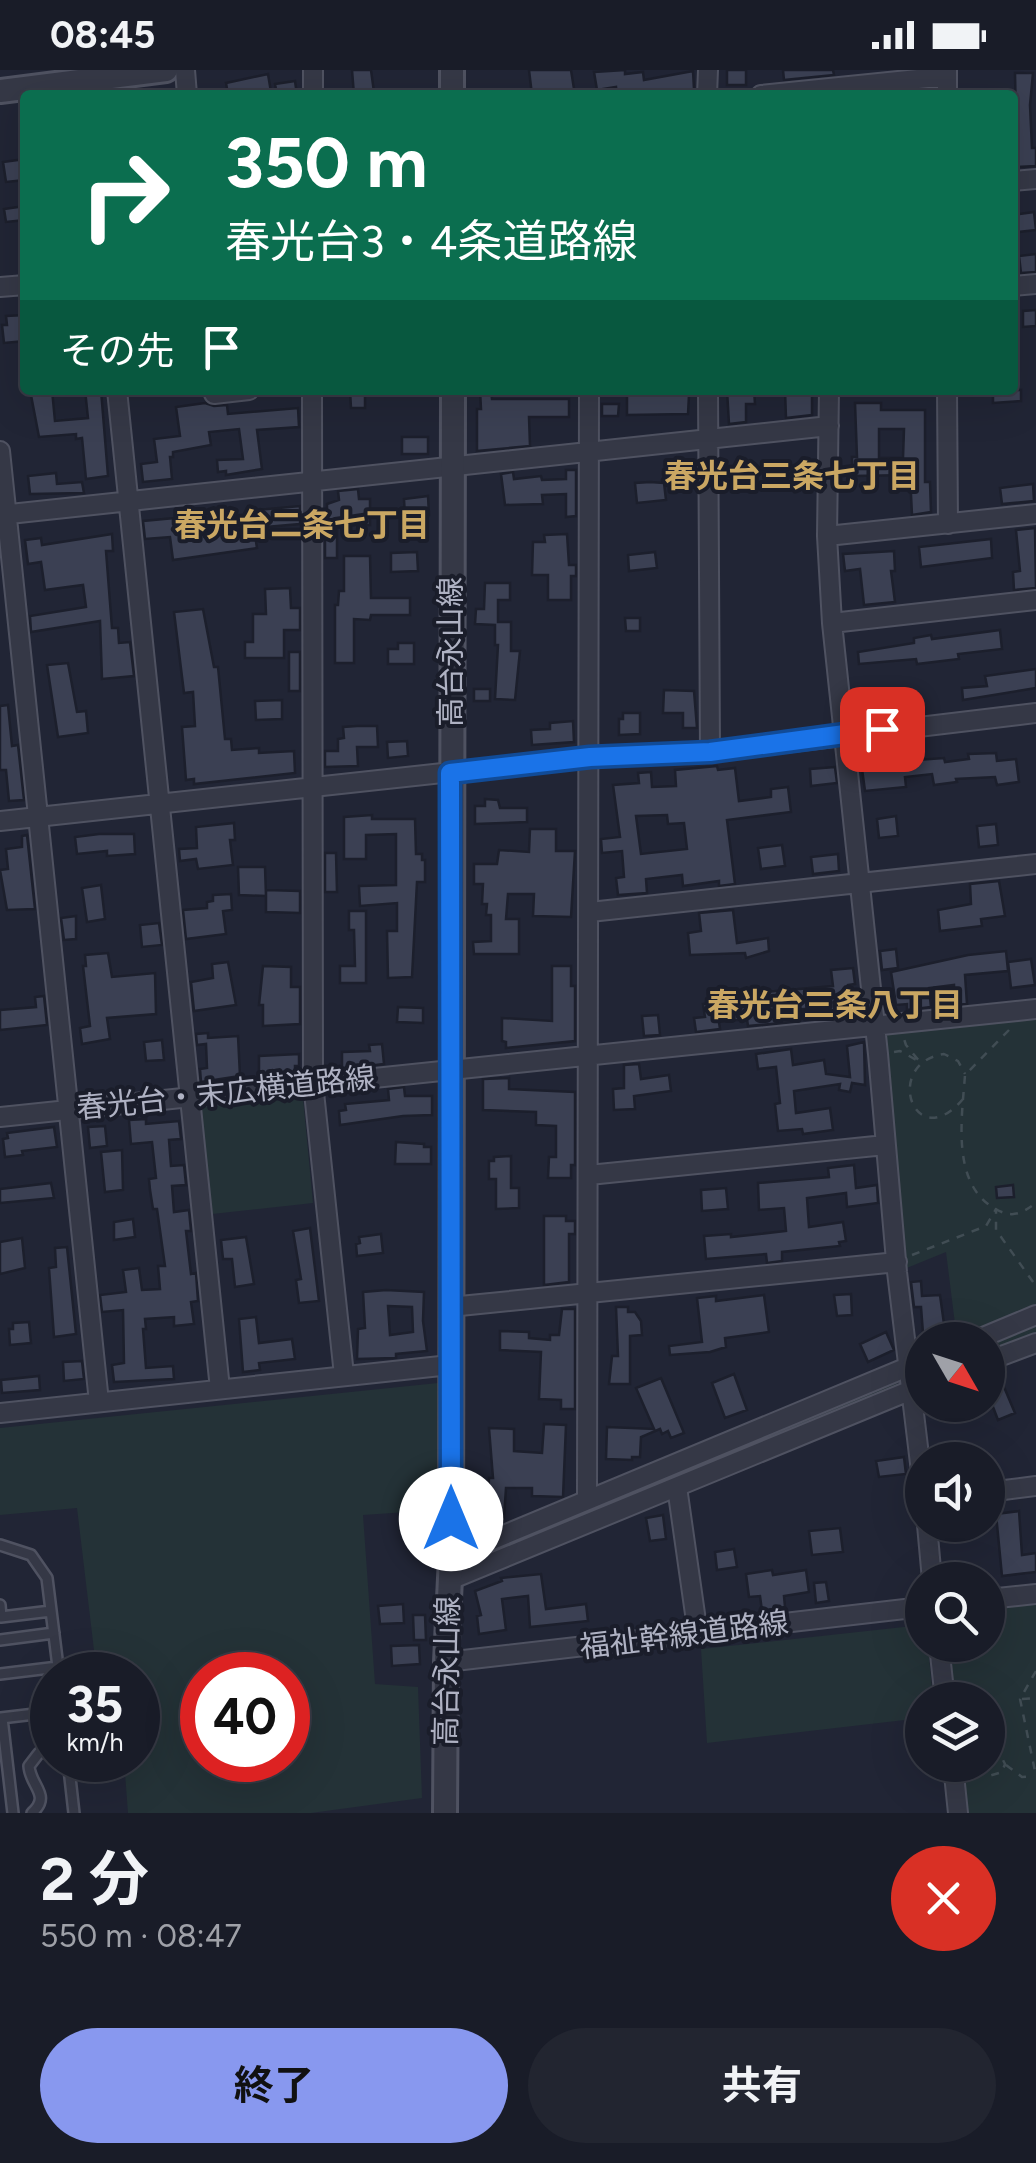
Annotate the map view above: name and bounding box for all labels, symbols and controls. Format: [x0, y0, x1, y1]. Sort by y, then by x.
text: 08:45 [50, 12, 155, 58]
text: 350 m [225, 120, 428, 205]
icon: right [60, 130, 190, 260]
text: 春光台3・4条道路線 [225, 214, 637, 268]
icon: arrive [194, 320, 249, 375]
text: その先 [60, 328, 174, 374]
district label: 春光台三条七丁目 [664, 457, 920, 495]
district label: 春光台二条七丁目 [174, 506, 430, 544]
street label: 高台永山線 [432, 577, 469, 727]
pin [840, 687, 925, 772]
icon: arrive [855, 702, 910, 757]
district label: 春光台三条八丁目 [707, 986, 963, 1024]
street label: 春光台・末広横道路線 [75, 1058, 377, 1127]
north arrow [905, 1322, 1005, 1422]
map controls [905, 1322, 1005, 1782]
button: sound [905, 1442, 1005, 1542]
position arrow [399, 1467, 503, 1571]
button: search [905, 1562, 1005, 1662]
street label: 高台永山線 [427, 1596, 466, 1746]
street label: 福祉幹線道路線 [577, 1603, 790, 1666]
speed limit sign: 40 [180, 1652, 310, 1782]
text: 35 [67, 1674, 123, 1735]
button: layers [905, 1682, 1005, 1782]
text: km/h [66, 1727, 124, 1757]
text: 2 分 [40, 1843, 149, 1915]
button: close [891, 1846, 996, 1951]
text: 550 m · 08:47 [40, 1917, 242, 1955]
button: 終了 [40, 2028, 508, 2143]
button: 共有 [528, 2028, 996, 2143]

